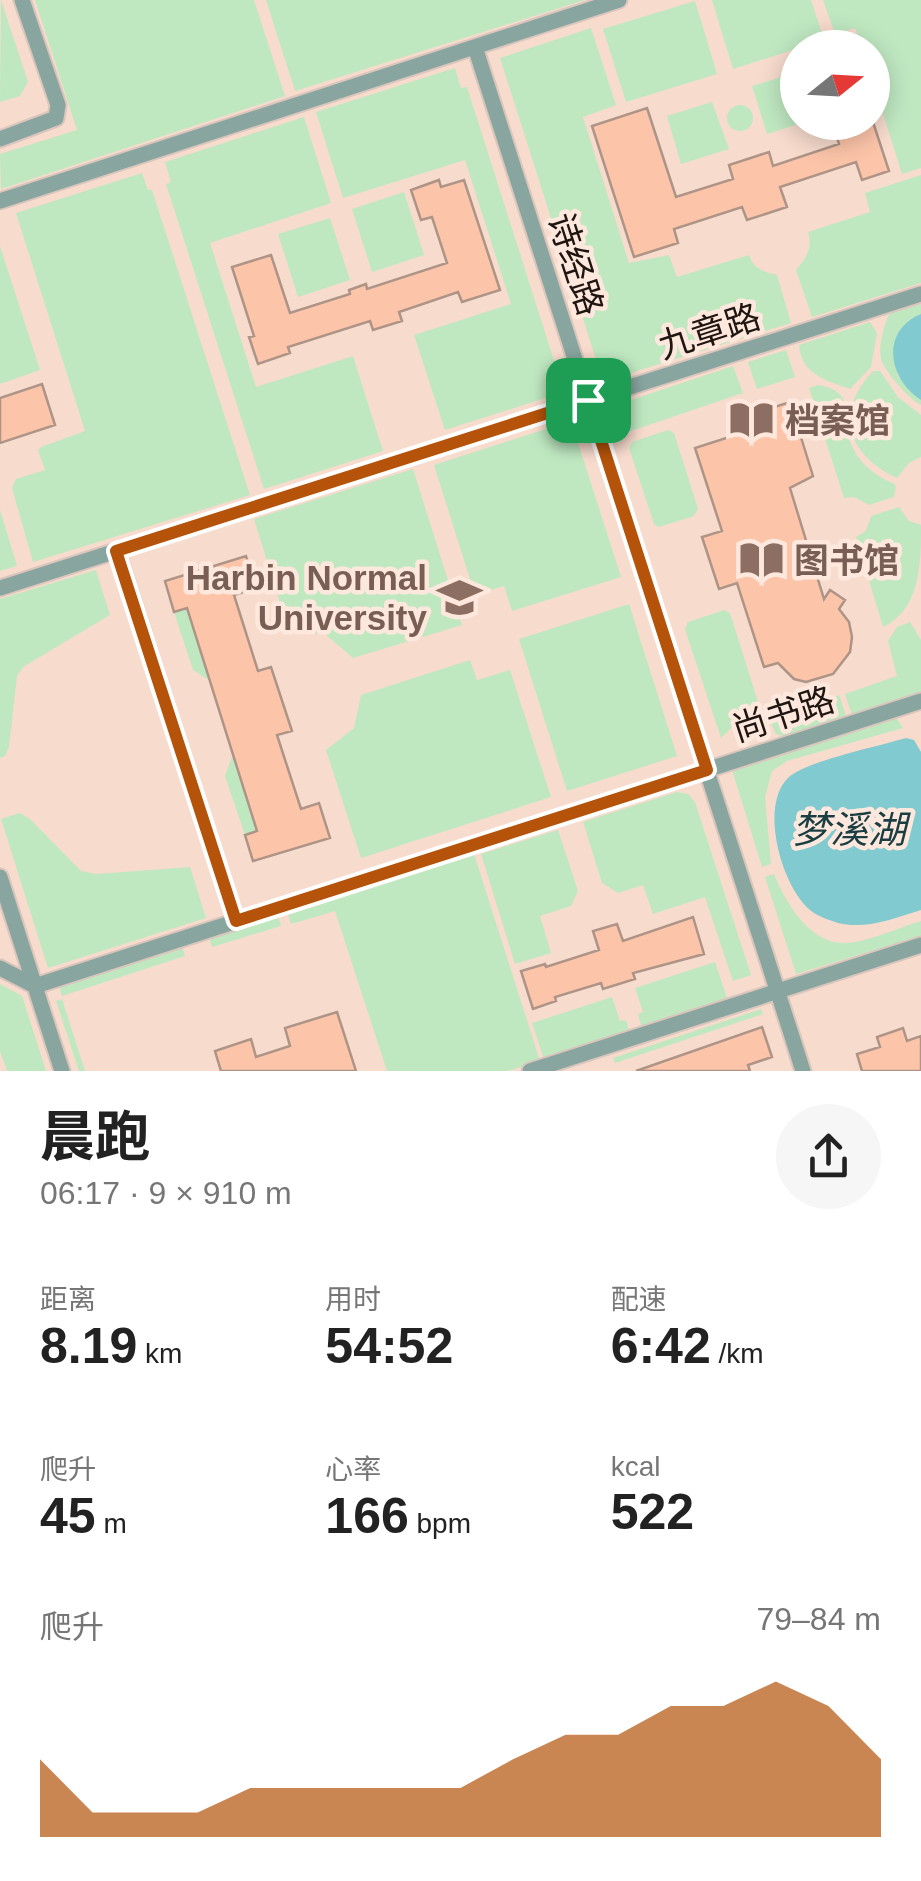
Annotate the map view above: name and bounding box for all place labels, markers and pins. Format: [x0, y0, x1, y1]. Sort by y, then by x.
pin [546, 358, 631, 443]
library icon: 档案馆 [728, 396, 776, 444]
place label: 档案馆 [785, 401, 890, 440]
library icon: 图书馆 [737, 536, 785, 584]
place label: 图书馆 [794, 541, 899, 580]
place label: Harbin Normal University [186, 558, 428, 637]
school or university icon: Harbin Normal University [436, 573, 484, 621]

